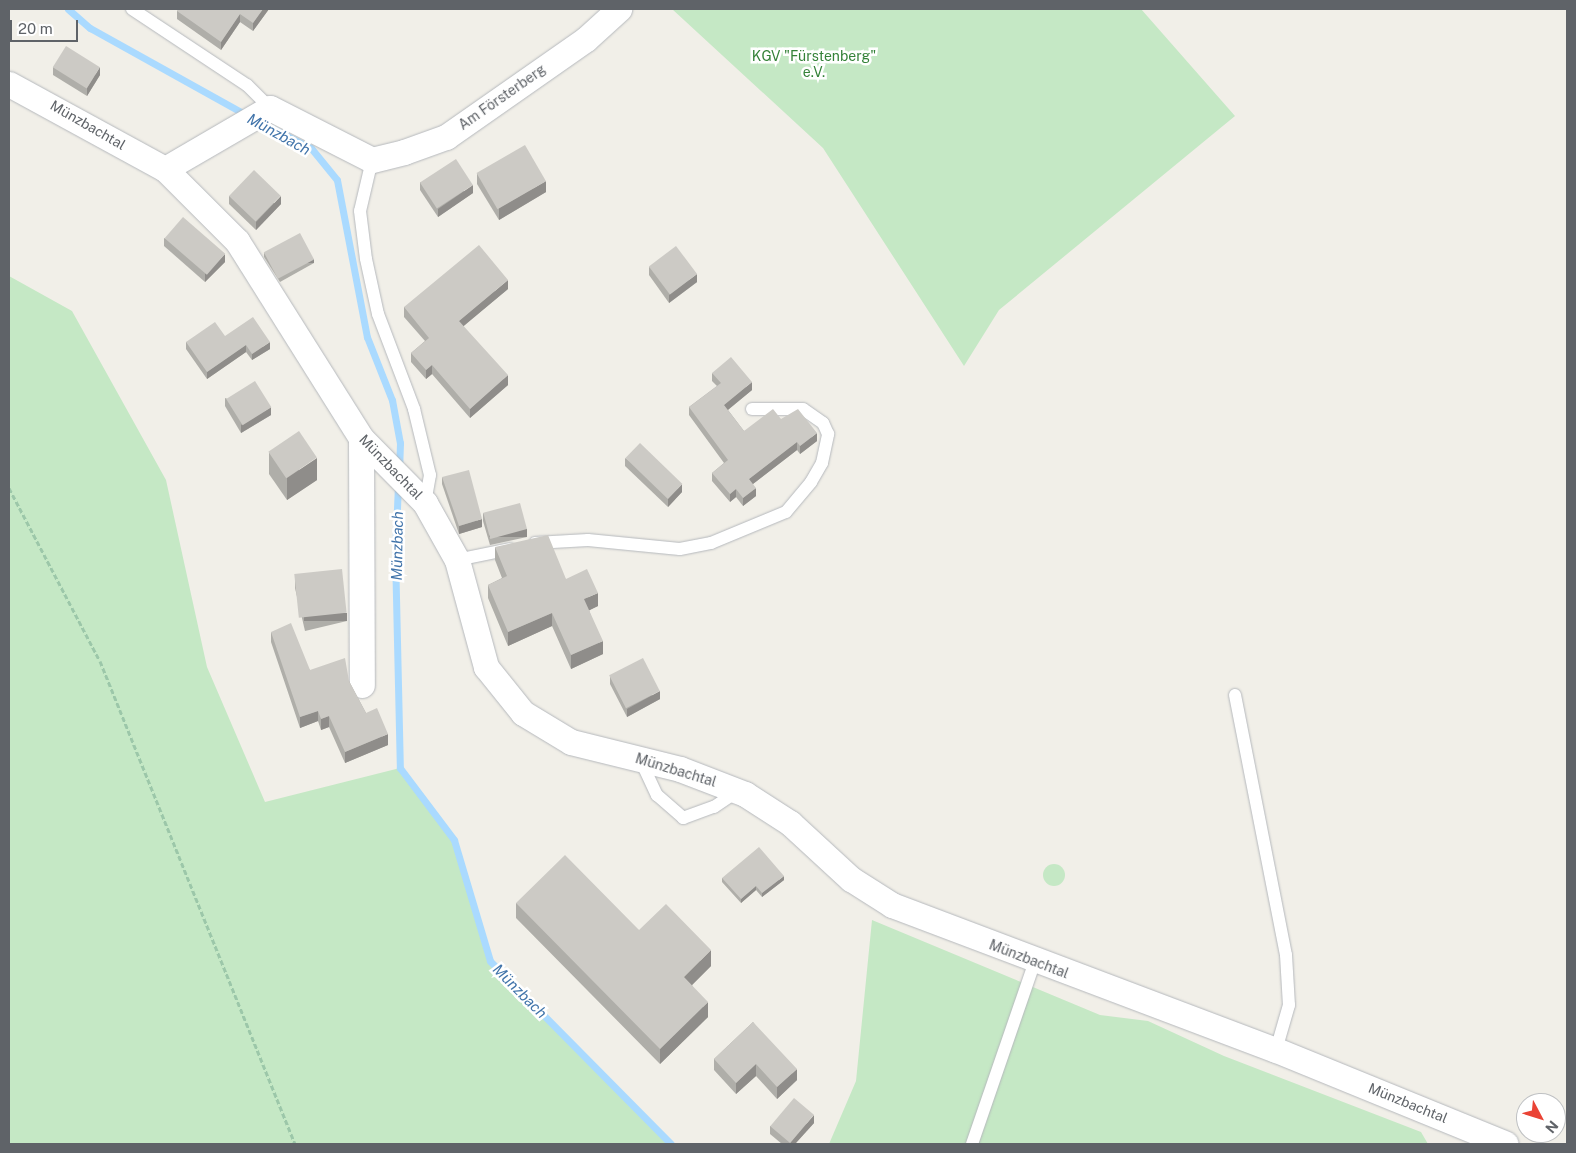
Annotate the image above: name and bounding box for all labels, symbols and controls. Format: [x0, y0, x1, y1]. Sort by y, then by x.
scale bar [12, 10, 80, 42]
text: 20 m [18, 20, 53, 37]
park label: KGV "Fürstenberg" e.V. [752, 48, 876, 80]
street label: Am Försterberg [455, 61, 549, 133]
street label: Münzbachtal [47, 97, 129, 153]
water label: Münzbach [244, 109, 314, 159]
street label: Münzbachtal [356, 431, 426, 503]
water label: Münzbach [387, 511, 407, 581]
street label: Münzbachtal [633, 750, 719, 790]
street label: Münzbachtal [987, 936, 1071, 982]
water label: Münzbach [489, 960, 551, 1022]
street label: Münzbachtal [1366, 1079, 1450, 1127]
north arrow [1516, 1093, 1566, 1143]
text: N [1542, 1118, 1561, 1136]

